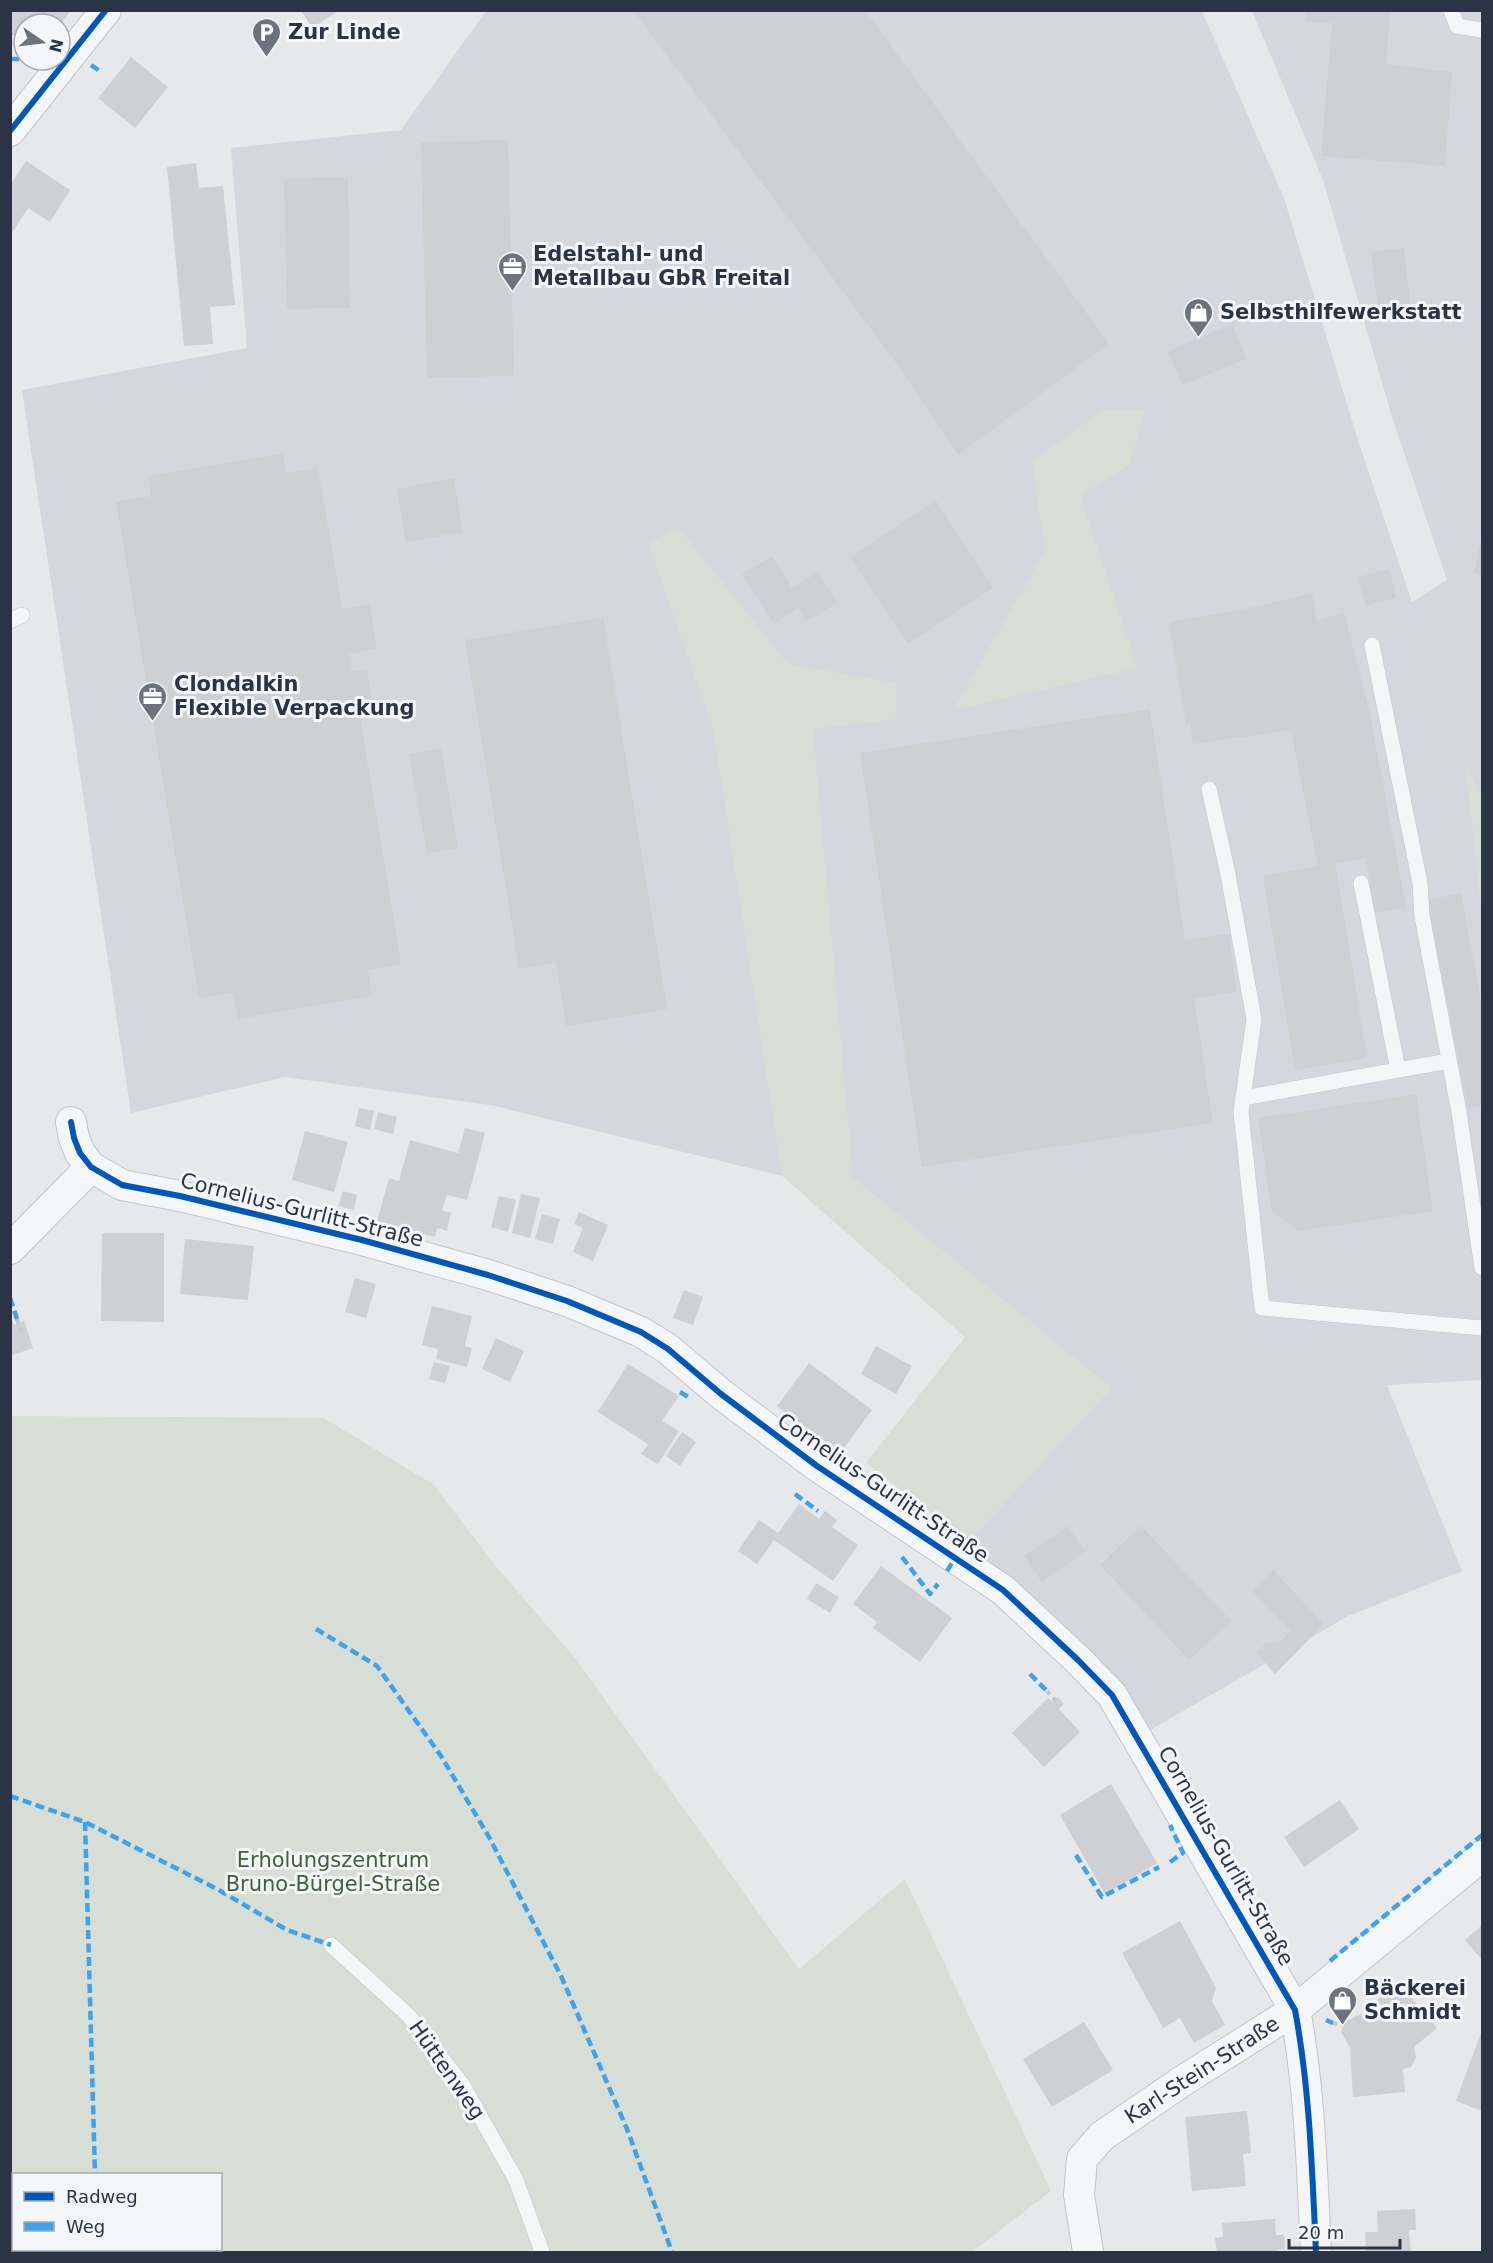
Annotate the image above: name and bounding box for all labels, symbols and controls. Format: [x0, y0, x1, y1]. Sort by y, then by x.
north arrow [12, 12, 72, 72]
parking icon: Zur Linde [251, 16, 283, 58]
place label: Zur Linde [288, 20, 401, 44]
text: N [45, 37, 67, 54]
place label: Edelstahl- und Metallbau GbR Freital [533, 242, 790, 290]
office icon: Edelstahl- und Metallbau GbR Freital [496, 250, 528, 292]
shop icon: Selbsthilfewerkstatt [1183, 296, 1215, 338]
place label: Selbsthilfewerkstatt [1220, 300, 1462, 324]
place label: Clondalkin Flexible Verpackung [174, 672, 415, 720]
office icon: Clondalkin Flexible Verpackung [137, 680, 169, 722]
street label: Cornelius-Gurlitt-Straße [178, 1168, 426, 1252]
street label: Cornelius-Gurlitt-Straße [773, 1408, 993, 1568]
street label: Cornelius-Gurlitt-Straße [1153, 1742, 1299, 1970]
park label: Erholungszentrum Bruno-Bürgel-Straße [226, 1848, 440, 1896]
place label: Bäckerei Schmidt [1364, 1976, 1466, 2024]
shop icon: Bäckerei Schmidt [1327, 1984, 1359, 2026]
street label: Karl-Stein-Straße [1121, 2011, 1283, 2129]
street label: Hüttenweg [404, 2016, 490, 2124]
legend [12, 2173, 222, 2251]
text: Radweg [66, 2186, 138, 2207]
scale bar [1289, 2212, 1400, 2250]
text: Weg [66, 2216, 105, 2237]
text: 20 m [1298, 2222, 1344, 2243]

